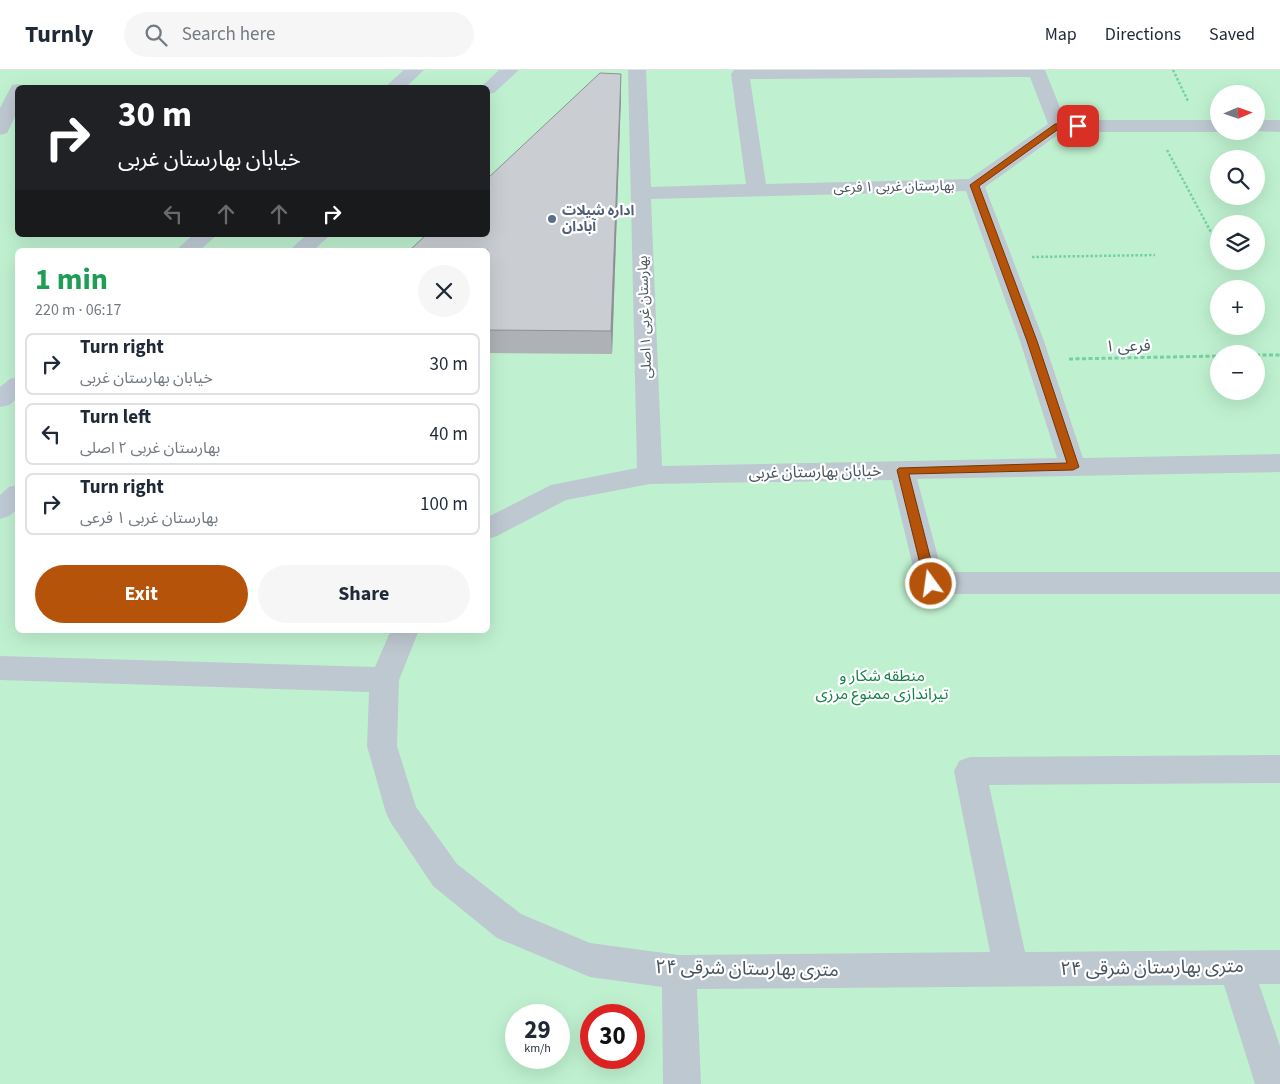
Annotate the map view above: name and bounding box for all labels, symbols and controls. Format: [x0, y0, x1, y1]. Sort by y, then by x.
search box [124, 12, 474, 57]
text: Turnly [25, 17, 94, 52]
icon: search [142, 21, 170, 49]
text: Search here [182, 21, 275, 48]
text: Map [1045, 22, 1077, 47]
text: Directions [1105, 22, 1181, 47]
text: Saved [1209, 22, 1255, 47]
north arrow [1210, 85, 1265, 140]
map controls [1210, 85, 1265, 400]
text: 30 m [118, 90, 192, 140]
icon: right [35, 105, 100, 170]
pin [1057, 105, 1099, 147]
icon: arrive [1064, 112, 1092, 140]
text: خیابان بهارستان غربی [118, 143, 301, 175]
button: search [1210, 150, 1265, 205]
street label: بهارستان غربی ۱ فرعی [833, 176, 955, 198]
icon: left [159, 200, 187, 228]
icon: ahead [212, 200, 240, 228]
icon: ahead [265, 200, 293, 228]
icon: right [318, 200, 346, 228]
place label: اداره شیلات آبادان [562, 201, 635, 237]
marker: اداره شیلات آبادان [546, 213, 558, 225]
button: layers [1210, 215, 1265, 270]
street label: بهارستان غربی ۱ اصلی [633, 255, 657, 379]
text: 1 min [35, 258, 108, 301]
button: close [418, 265, 470, 317]
button: + [1210, 280, 1265, 335]
text: 220 m · 06:17 [35, 299, 122, 321]
text: Turn right [80, 334, 164, 361]
street label: ۱ فرعی [1105, 335, 1151, 357]
button: − [1210, 345, 1265, 400]
icon: right [37, 350, 65, 378]
text: 30 m [430, 351, 468, 378]
text: خیابان بهارستان غربی [80, 367, 213, 389]
text: Turn left [80, 404, 151, 431]
icon: left [37, 420, 65, 448]
text: 40 m [430, 421, 468, 448]
text: بهارستان غربی ۲ اصلی [80, 437, 220, 459]
street label: خیابان بهارستان غربی [748, 460, 882, 484]
text: Turn right [80, 474, 164, 501]
icon: right [37, 490, 65, 518]
text: 100 m [420, 491, 468, 518]
text: بهارستان غربی ۱ فرعی [80, 507, 218, 529]
position arrow [904, 557, 956, 609]
button: Exit [35, 565, 248, 623]
button: Share [258, 565, 470, 623]
park label: منطقه شکار و تیراندازی ممنوع مرزی [815, 665, 949, 706]
street label: ۲۴ متری بهارستان شرقی [1060, 953, 1244, 983]
street label: ۲۴ متری بهارستان شرقی [655, 954, 839, 984]
speed limit sign: 30 [580, 1004, 645, 1069]
text: 29 [524, 1012, 551, 1048]
text: km/h [524, 1040, 551, 1057]

